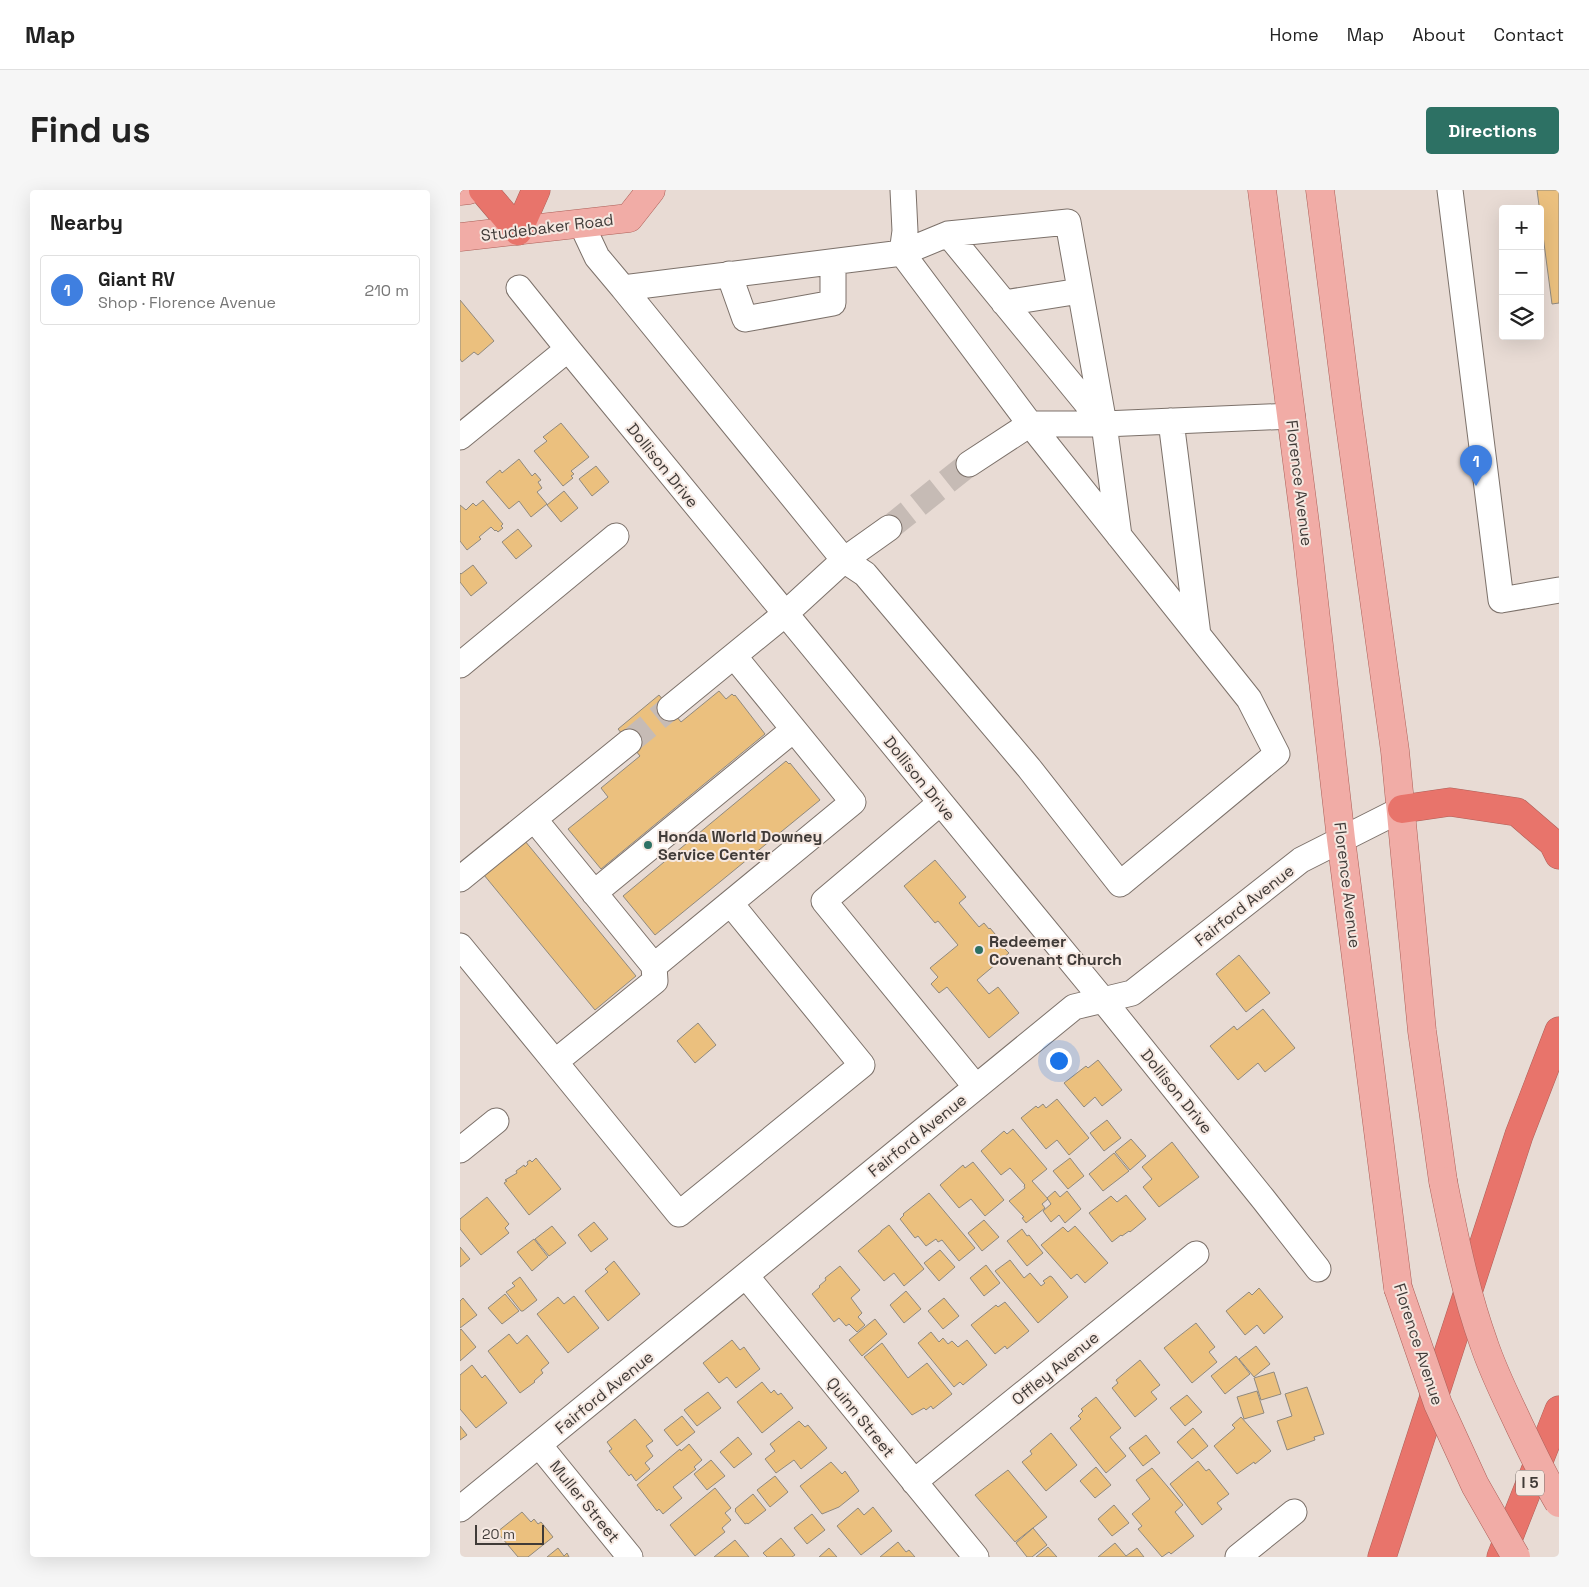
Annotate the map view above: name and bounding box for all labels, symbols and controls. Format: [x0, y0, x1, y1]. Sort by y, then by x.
text: Map [25, 19, 75, 50]
text: Home [1270, 23, 1319, 46]
text: Map [1347, 23, 1384, 46]
text: About [1412, 23, 1466, 46]
text: Contact [1494, 23, 1564, 46]
button: Directions [1426, 107, 1559, 154]
text: Find us [30, 108, 151, 152]
map controls [1499, 205, 1544, 340]
button: + [1499, 205, 1544, 250]
text: Nearby [50, 209, 123, 236]
street label: Studebaker Road [480, 209, 614, 246]
button: − [1499, 250, 1544, 295]
text: Giant RV [98, 267, 175, 292]
text: 1 [63, 280, 71, 301]
text: 210 m [365, 280, 409, 301]
text: Shop · Florence Avenue [98, 292, 276, 313]
button: layers [1499, 295, 1544, 340]
street label: Dollison Drive [622, 419, 703, 512]
street label: Florence Avenue [1281, 419, 1318, 547]
pin: 1 [1460, 445, 1492, 486]
street label: Dollison Drive [879, 732, 960, 825]
street label: Florence Avenue [1329, 821, 1366, 949]
place label: Honda World Downey Service Center [658, 826, 822, 865]
marker: Honda World Downey Service Center [642, 839, 654, 851]
street label: Fairford Avenue [1190, 860, 1298, 951]
place label: Redeemer Covenant Church [989, 931, 1122, 970]
marker: Redeemer Covenant Church [973, 944, 985, 956]
street label: Dollison Drive [1136, 1045, 1217, 1138]
your location [1046, 1048, 1072, 1074]
street label: Fairford Avenue [864, 1089, 971, 1182]
street label: Florence Avenue [1389, 1281, 1448, 1408]
street label: Offley Avenue [1007, 1327, 1103, 1410]
street label: Fairford Avenue [551, 1346, 658, 1439]
street label: Quinn Street [822, 1373, 899, 1462]
street label: Muller Street [545, 1456, 624, 1547]
road number: I 5 [1516, 1470, 1544, 1496]
scale bar [475, 1522, 544, 1545]
text: 20 m [482, 1525, 515, 1543]

